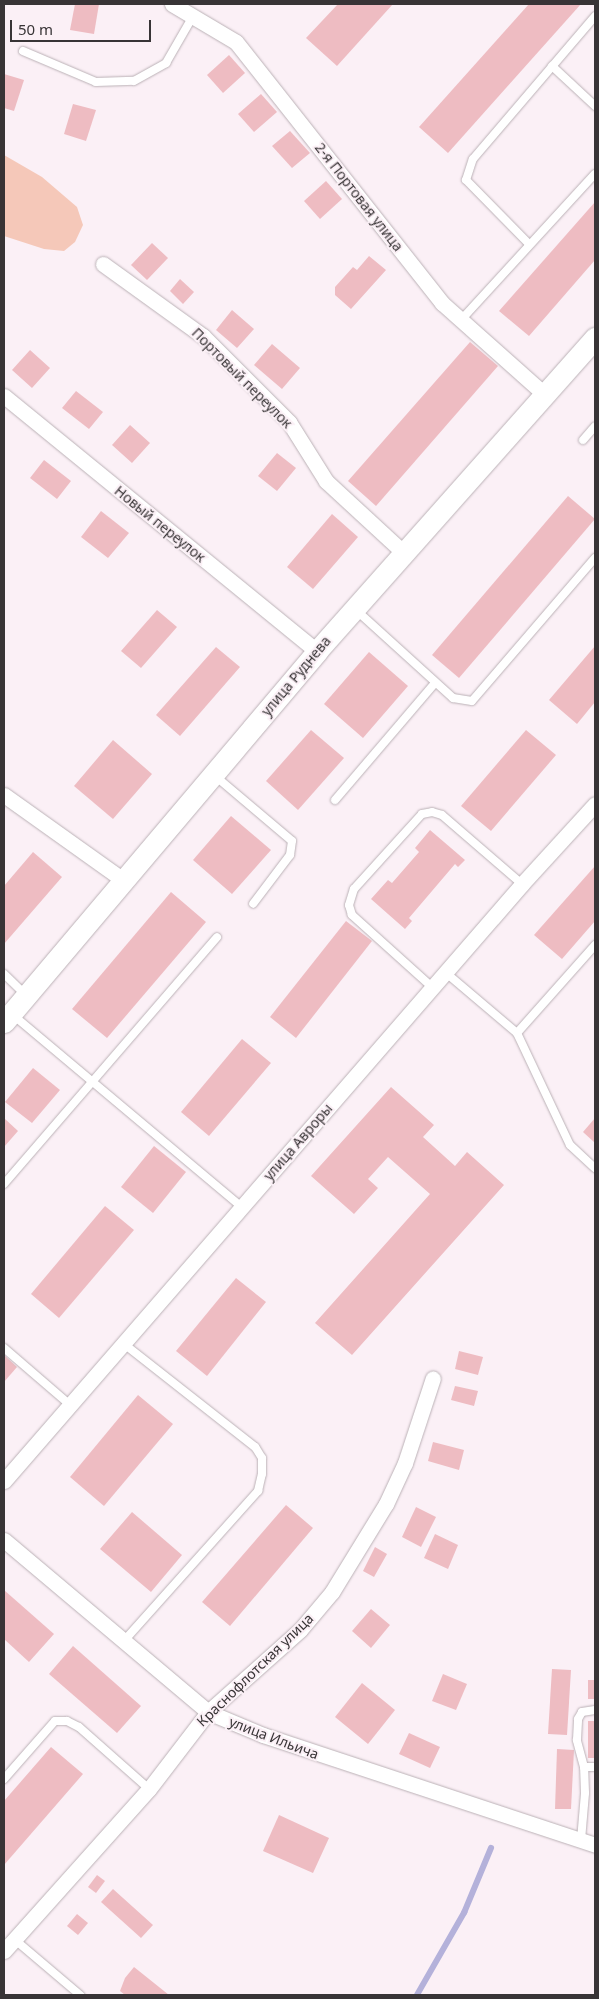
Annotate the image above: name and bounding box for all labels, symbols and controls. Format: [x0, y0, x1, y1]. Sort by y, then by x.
scale bar [12, 10, 154, 42]
text: 50 m [18, 19, 53, 39]
street label: 2-я Портовая улица [311, 139, 407, 255]
street label: Портовый переулок [188, 324, 296, 432]
street label: Новый переулок [111, 482, 209, 566]
street label: улица Руднева [258, 633, 334, 719]
street label: улица Авроры [260, 1100, 336, 1184]
street label: Краснофлотская улица [193, 1610, 317, 1730]
street label: улица Ильича [227, 1713, 321, 1763]

